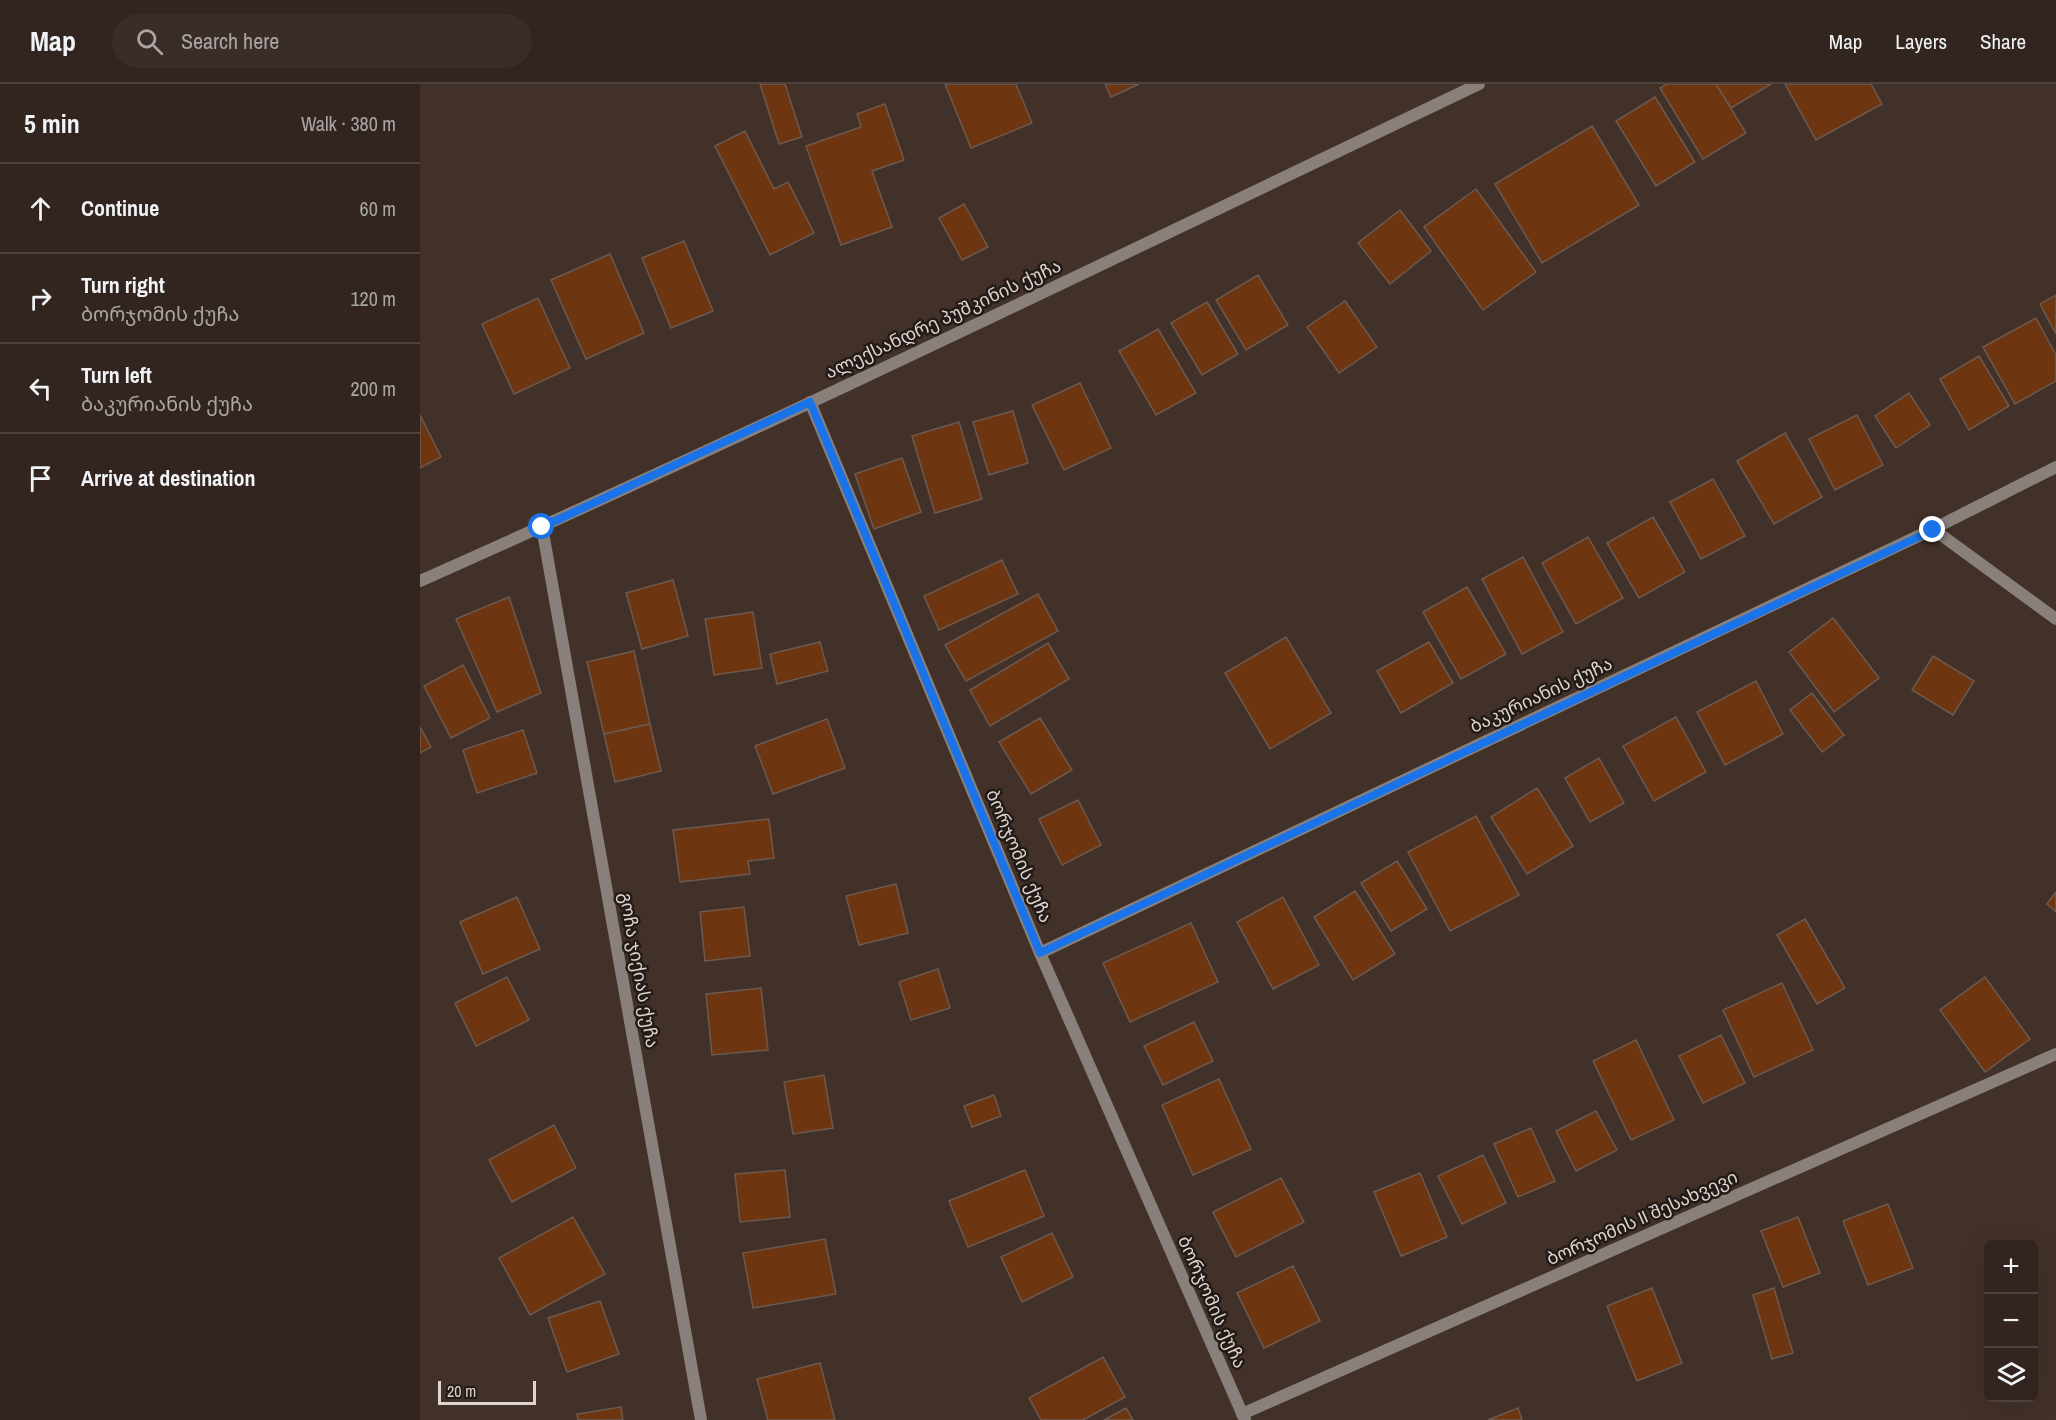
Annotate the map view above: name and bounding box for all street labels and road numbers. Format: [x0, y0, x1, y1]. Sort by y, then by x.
street label: ალექსანდრე პუშკინის ქუჩა [821, 253, 1065, 384]
street label: ბაკურიანის ქუჩა [1465, 651, 1616, 739]
street label: ბორჯომის ქუჩა [980, 785, 1059, 926]
street label: გოჩა ჯიქიას ქუჩა [613, 890, 665, 1050]
street label: ბორჯომის II შესახვევი [1542, 1164, 1741, 1271]
street label: ბორჯომის ქუჩა [1172, 1232, 1253, 1372]

